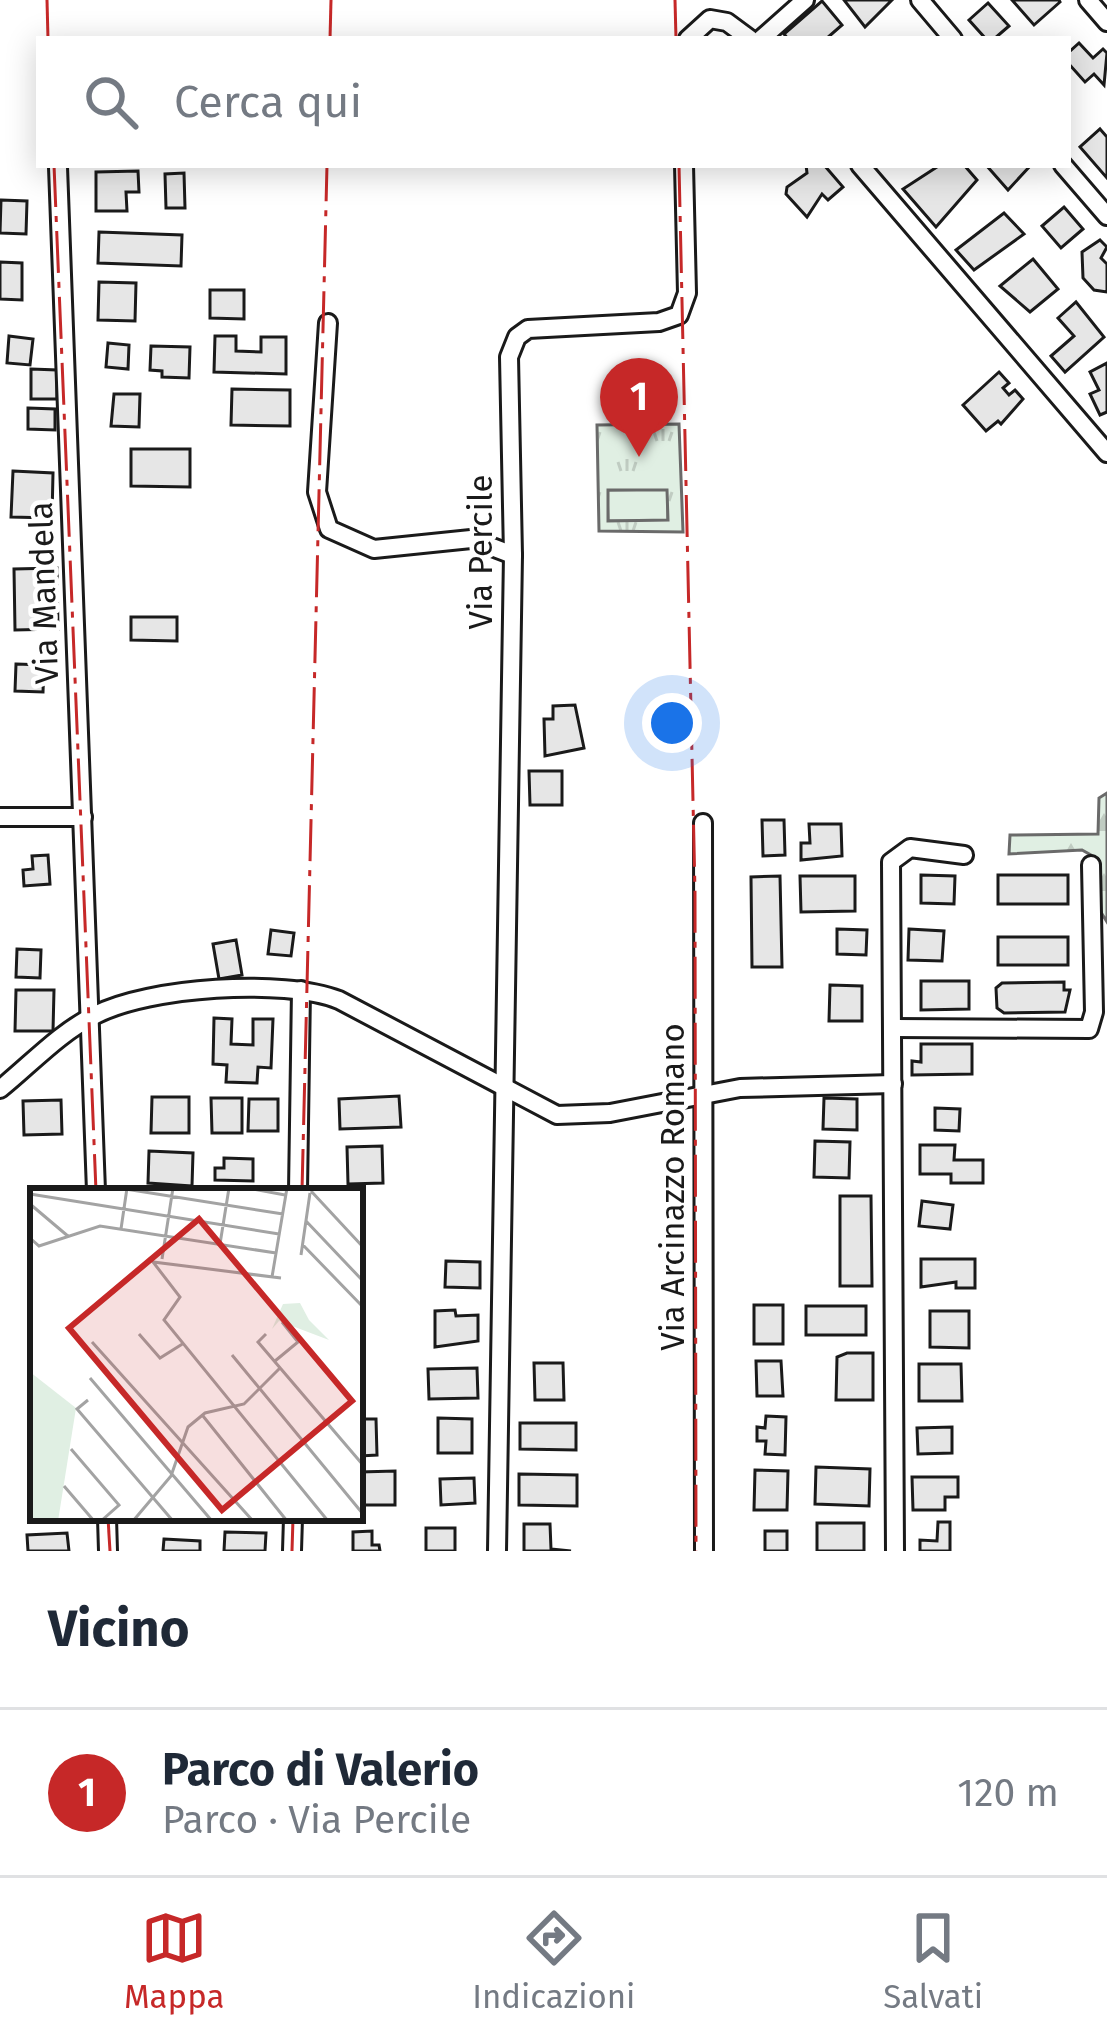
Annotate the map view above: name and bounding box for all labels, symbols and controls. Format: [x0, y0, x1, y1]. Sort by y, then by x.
search box [36, 36, 1071, 168]
icon: search [78, 69, 144, 135]
text: Cerca qui [174, 75, 362, 129]
pin: 1 [600, 358, 678, 457]
street label: Via Percile [461, 475, 501, 629]
street label: Via Mandela [21, 501, 67, 685]
your location [642, 693, 702, 753]
street label: Via Arcinazzo Romano [653, 1023, 693, 1351]
inset map [30, 1188, 363, 1521]
text: Vicino [48, 1598, 189, 1660]
text: Parco di Valerio [162, 1743, 479, 1797]
text: 1 [78, 1770, 96, 1816]
text: 120 m [957, 1770, 1059, 1816]
text: Parco · Via Percile [162, 1797, 471, 1843]
tab: Mappa [124, 1905, 224, 2017]
tab: Indicazioni [472, 1905, 635, 2017]
tab: Salvati [883, 1905, 983, 2017]

